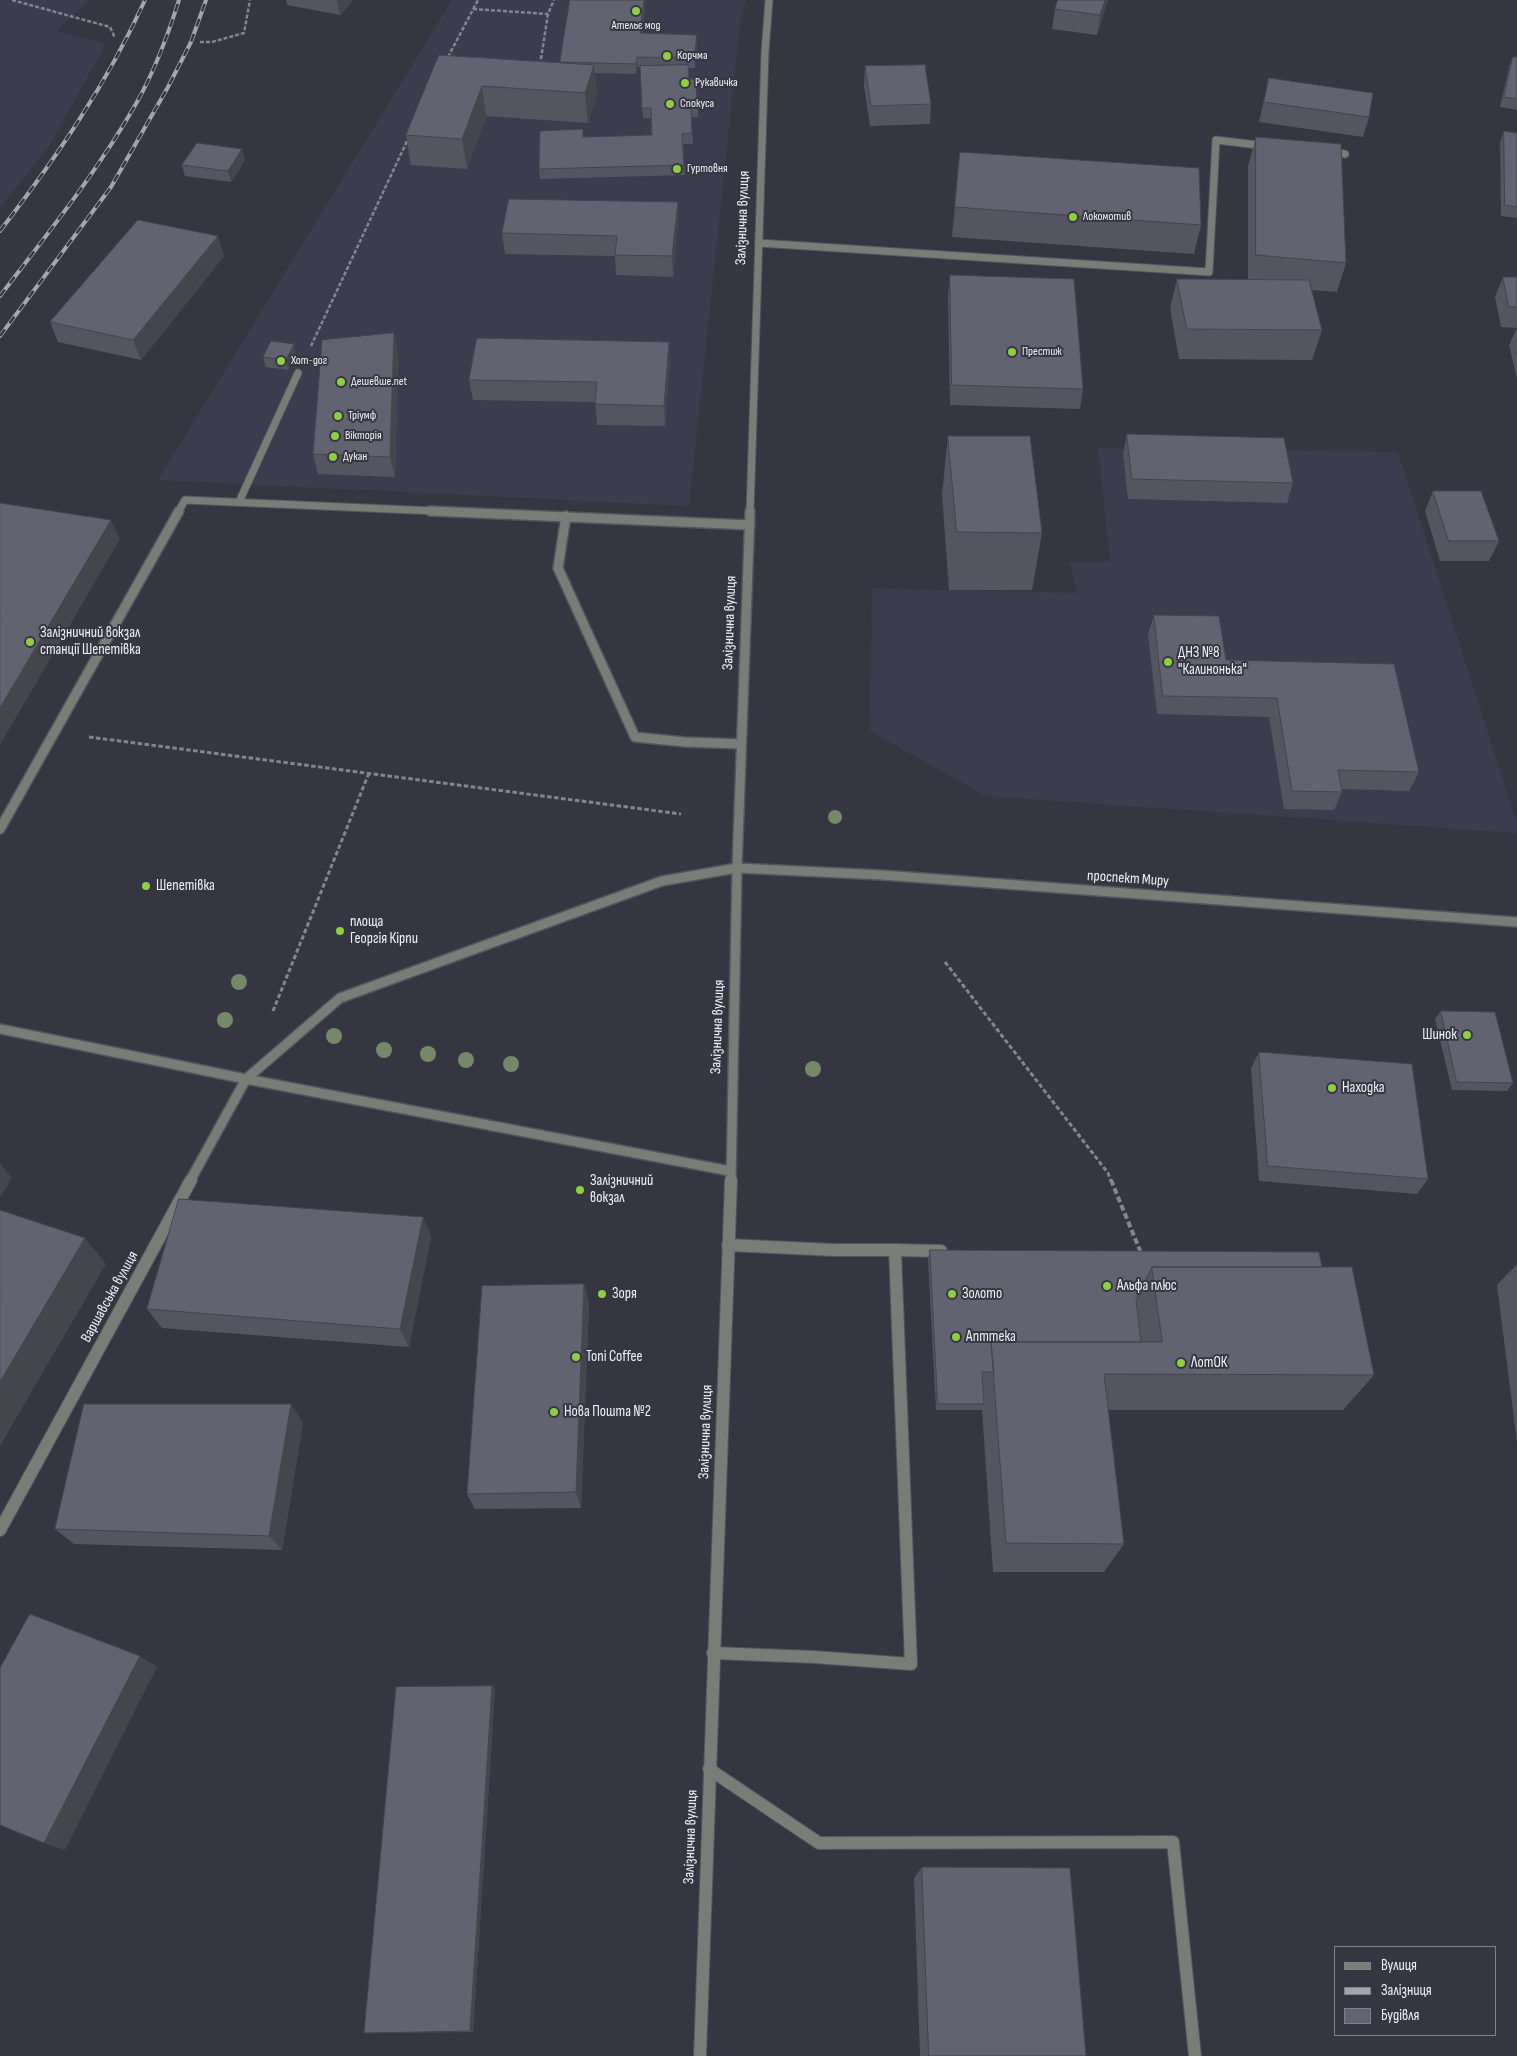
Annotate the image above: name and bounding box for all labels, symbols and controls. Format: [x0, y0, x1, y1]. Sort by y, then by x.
marker: Ательє мод [630, 5, 642, 17]
place label: Ательє мод [611, 19, 661, 33]
place label: Корчма [677, 49, 708, 63]
marker: Корчма [661, 50, 673, 62]
place label: Рукавичка [695, 76, 738, 90]
marker: Рукавичка [679, 77, 691, 89]
place label: Спокуса [680, 97, 714, 111]
marker: Спокуса [664, 98, 676, 110]
place label: Гуртовня [687, 162, 728, 176]
marker: Гуртовня [671, 163, 683, 175]
street label: Залізнична вулиця [732, 170, 754, 266]
place label: Локомотив [1083, 210, 1131, 224]
marker: Локомотив [1067, 211, 1079, 223]
place label: Престиж [1022, 345, 1062, 359]
marker: Престиж [1006, 346, 1018, 358]
place label: Хот-дог [291, 354, 327, 368]
marker: Хот-дог [275, 355, 287, 367]
place label: Дешевше.net [351, 375, 407, 389]
marker: Дешевше.net [335, 376, 347, 388]
place label: Тріумф [348, 409, 376, 423]
marker: Тріумф [332, 410, 344, 422]
place label: Вікторія [345, 429, 382, 443]
marker: Вікторія [329, 430, 341, 442]
place label: Дукан [343, 450, 367, 464]
marker: Дукан [327, 451, 339, 463]
street label: Залізнична вулиця [719, 575, 741, 671]
place label: Залізничний вокзал станції Шепетівка [40, 624, 141, 659]
marker: Залізничний вокзал станції Шепетівка [24, 636, 36, 648]
place label: ДНЗ №8 "Калинонька" [1178, 644, 1247, 679]
marker: ДНЗ №8 "Калинонька" [1162, 656, 1174, 668]
street label: проспект Миру [1087, 867, 1169, 891]
place label: Шепетівка [156, 877, 215, 895]
marker: Шепетівка [140, 880, 152, 892]
place label: площа Георгія Кірпи [350, 913, 418, 948]
marker: площа Георгія Кірпи [334, 925, 346, 937]
street label: Залізнична вулиця [707, 979, 729, 1075]
place label: Шинок [1422, 1026, 1457, 1044]
marker: Шинок [1461, 1029, 1473, 1041]
place label: Находка [1342, 1079, 1385, 1097]
marker: Находка [1326, 1082, 1338, 1094]
place label: Залізничний вокзал [590, 1172, 653, 1207]
marker: Залізничний вокзал [574, 1184, 586, 1196]
street label: Варшавська вулиця [78, 1248, 142, 1346]
place label: Альфа плюс [1117, 1277, 1177, 1295]
marker: Альфа плюс [1101, 1280, 1113, 1292]
place label: Зоря [612, 1285, 637, 1303]
place label: Золото [962, 1285, 1002, 1303]
marker: Зоря [596, 1288, 608, 1300]
marker: Золото [946, 1288, 958, 1300]
place label: Апттека [966, 1328, 1016, 1346]
marker: Апттека [950, 1331, 962, 1343]
place label: Toni Coffee [586, 1348, 643, 1366]
marker: Toni Coffee [570, 1351, 582, 1363]
place label: ЛотОК [1191, 1354, 1228, 1372]
marker: ЛотОК [1175, 1357, 1187, 1369]
street label: Залізнична вулиця [695, 1384, 717, 1480]
place label: Нова Пошта №2 [564, 1403, 651, 1421]
marker: Нова Пошта №2 [548, 1406, 560, 1418]
street label: Залізнична вулиця [680, 1789, 702, 1885]
legend [1334, 1946, 1497, 2036]
text: Вулиця [1381, 1956, 1417, 1975]
text: Залізниця [1381, 1981, 1432, 2000]
text: Будівля [1381, 2006, 1419, 2025]

